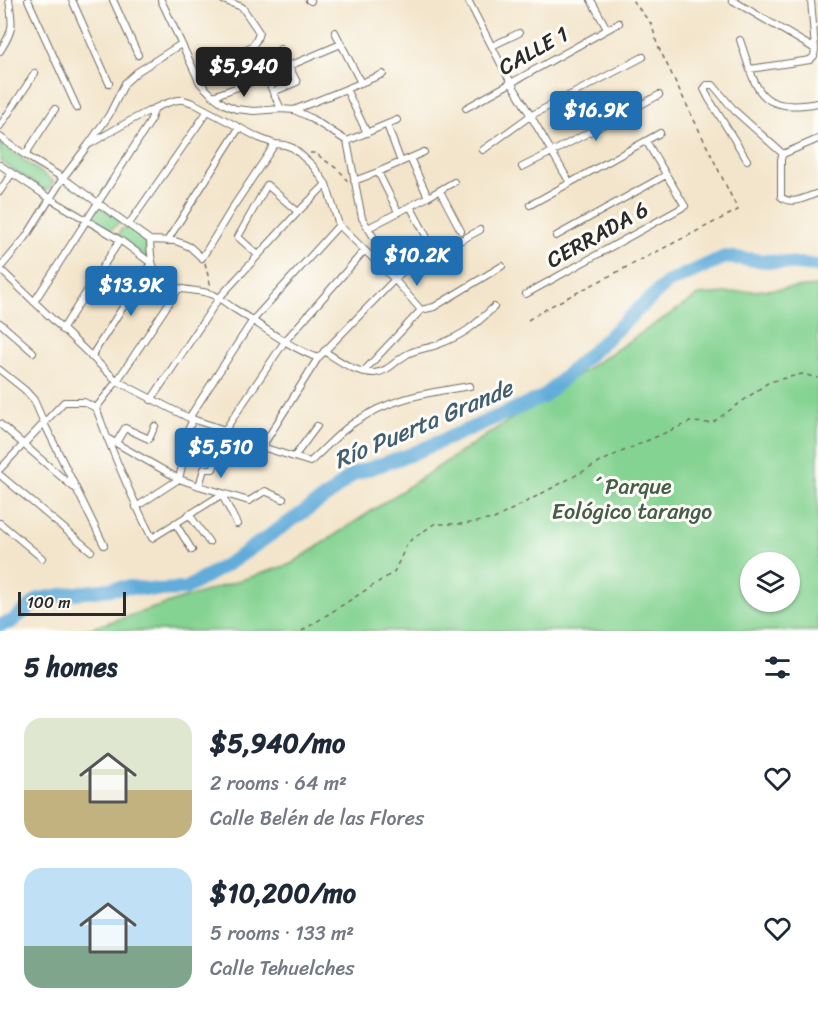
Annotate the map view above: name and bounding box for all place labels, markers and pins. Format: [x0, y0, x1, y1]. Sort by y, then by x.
pin: $5,940 [195, 47, 293, 98]
pin: $16.9K [547, 91, 645, 142]
pin: $10.2K [368, 236, 466, 287]
pin: $13.9K [82, 266, 180, 317]
pin: $5,510 [172, 428, 270, 479]

